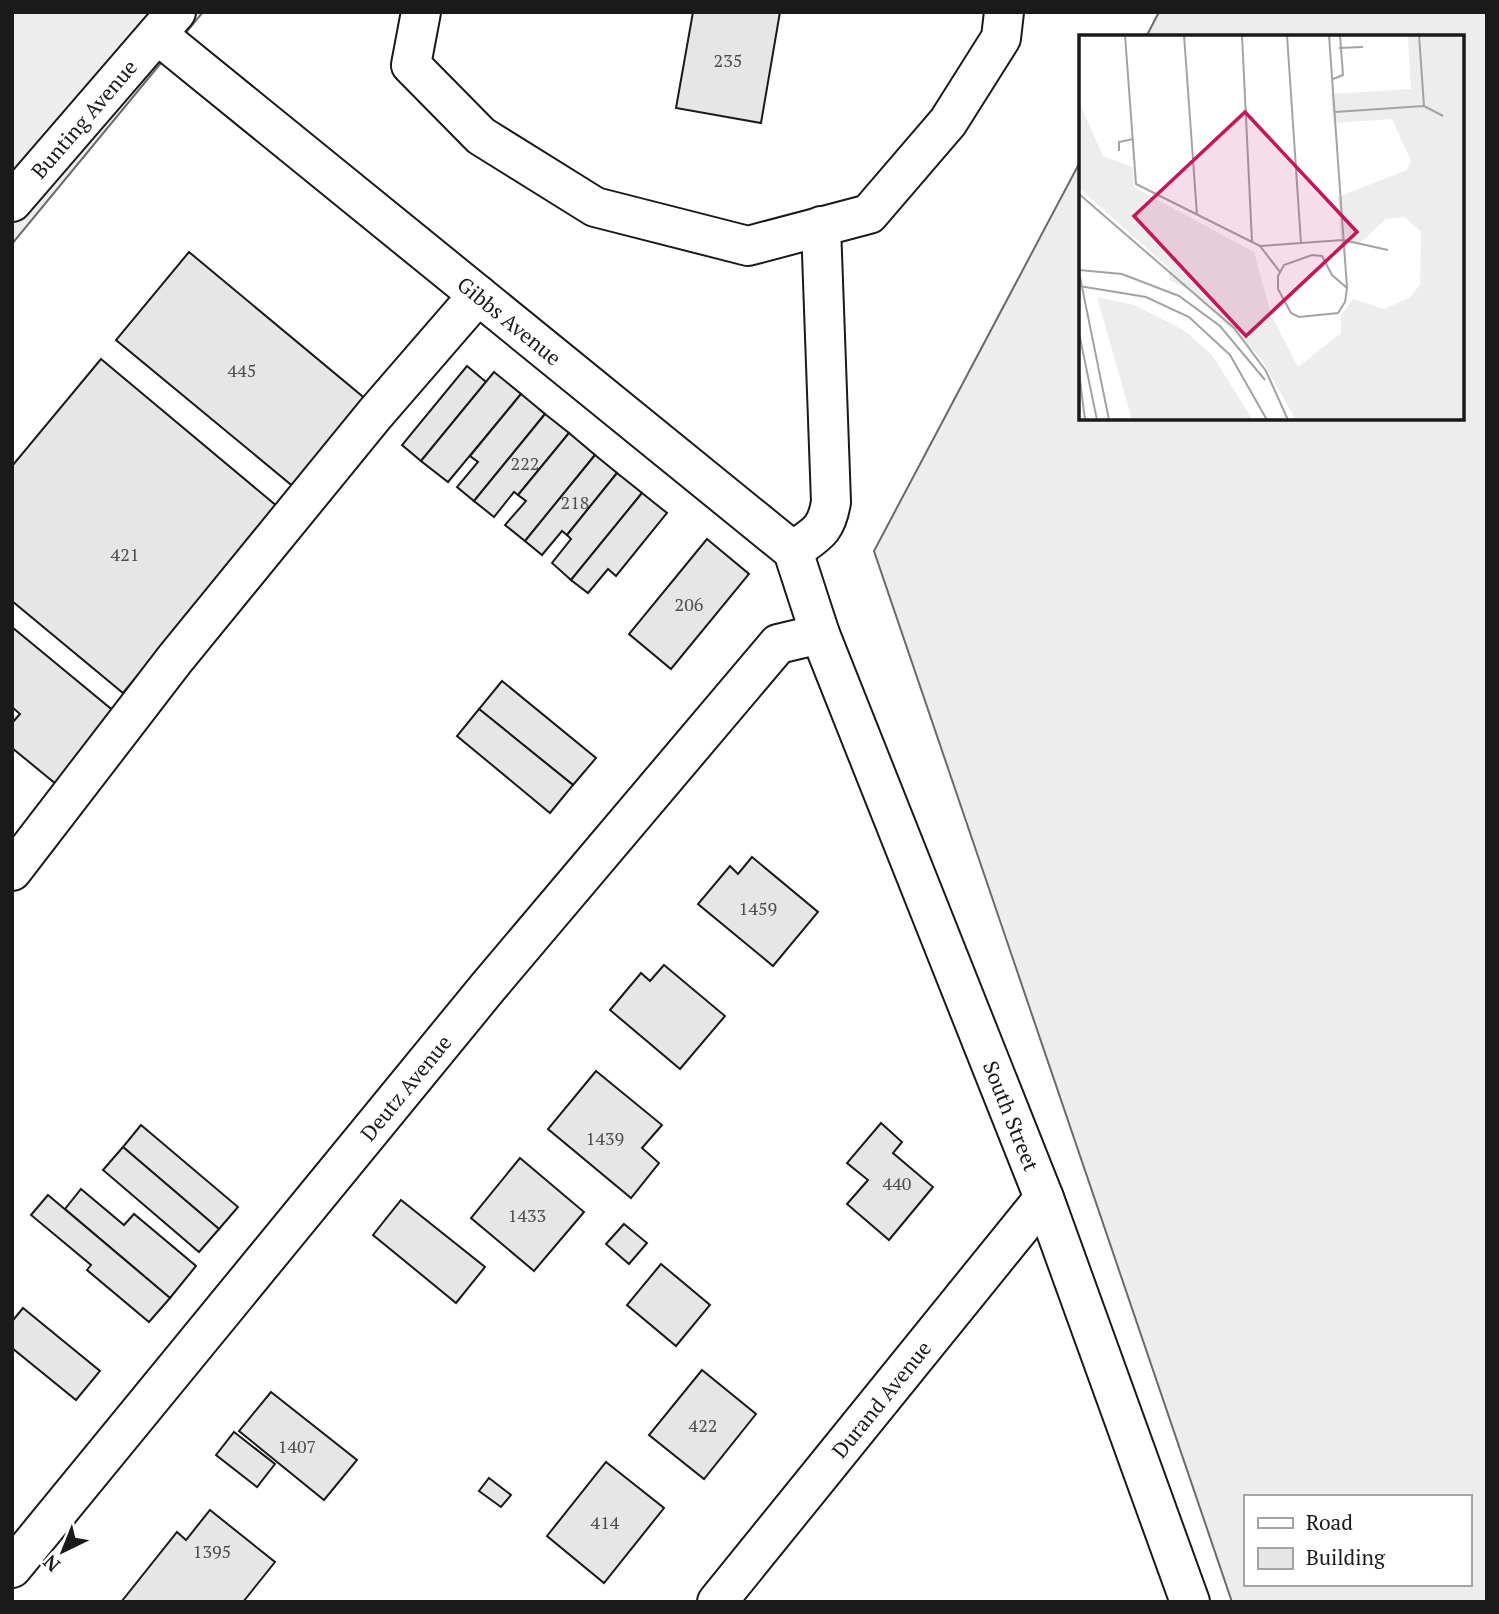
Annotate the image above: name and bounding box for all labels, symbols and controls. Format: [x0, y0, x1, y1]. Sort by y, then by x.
inset map [1079, 35, 1464, 420]
house number: 235 [714, 48, 742, 72]
street label: Bunting Avenue [25, 53, 143, 184]
street label: Gibbs Avenue [452, 270, 567, 371]
house number: 445 [228, 358, 256, 382]
house number: 222 [511, 451, 539, 475]
house number: 218 [561, 490, 589, 514]
house number: 421 [111, 542, 139, 566]
house number: 206 [675, 592, 704, 616]
house number: 1459 [739, 896, 777, 920]
street label: Deutz Avenue [354, 1029, 457, 1146]
street label: South Street [977, 1057, 1046, 1175]
house number: 1439 [586, 1126, 624, 1150]
house number: 440 [883, 1171, 911, 1195]
house number: 1433 [508, 1203, 546, 1227]
street label: Durand Avenue [825, 1335, 937, 1464]
house number: 422 [689, 1413, 717, 1437]
house number: 1407 [278, 1434, 316, 1458]
legend [1244, 1495, 1471, 1586]
text: Road [1306, 1508, 1353, 1536]
house number: 414 [591, 1510, 620, 1534]
north arrow [28, 1516, 98, 1586]
house number: 1395 [193, 1539, 231, 1563]
text: Building [1306, 1543, 1386, 1571]
text: N [37, 1549, 65, 1578]

